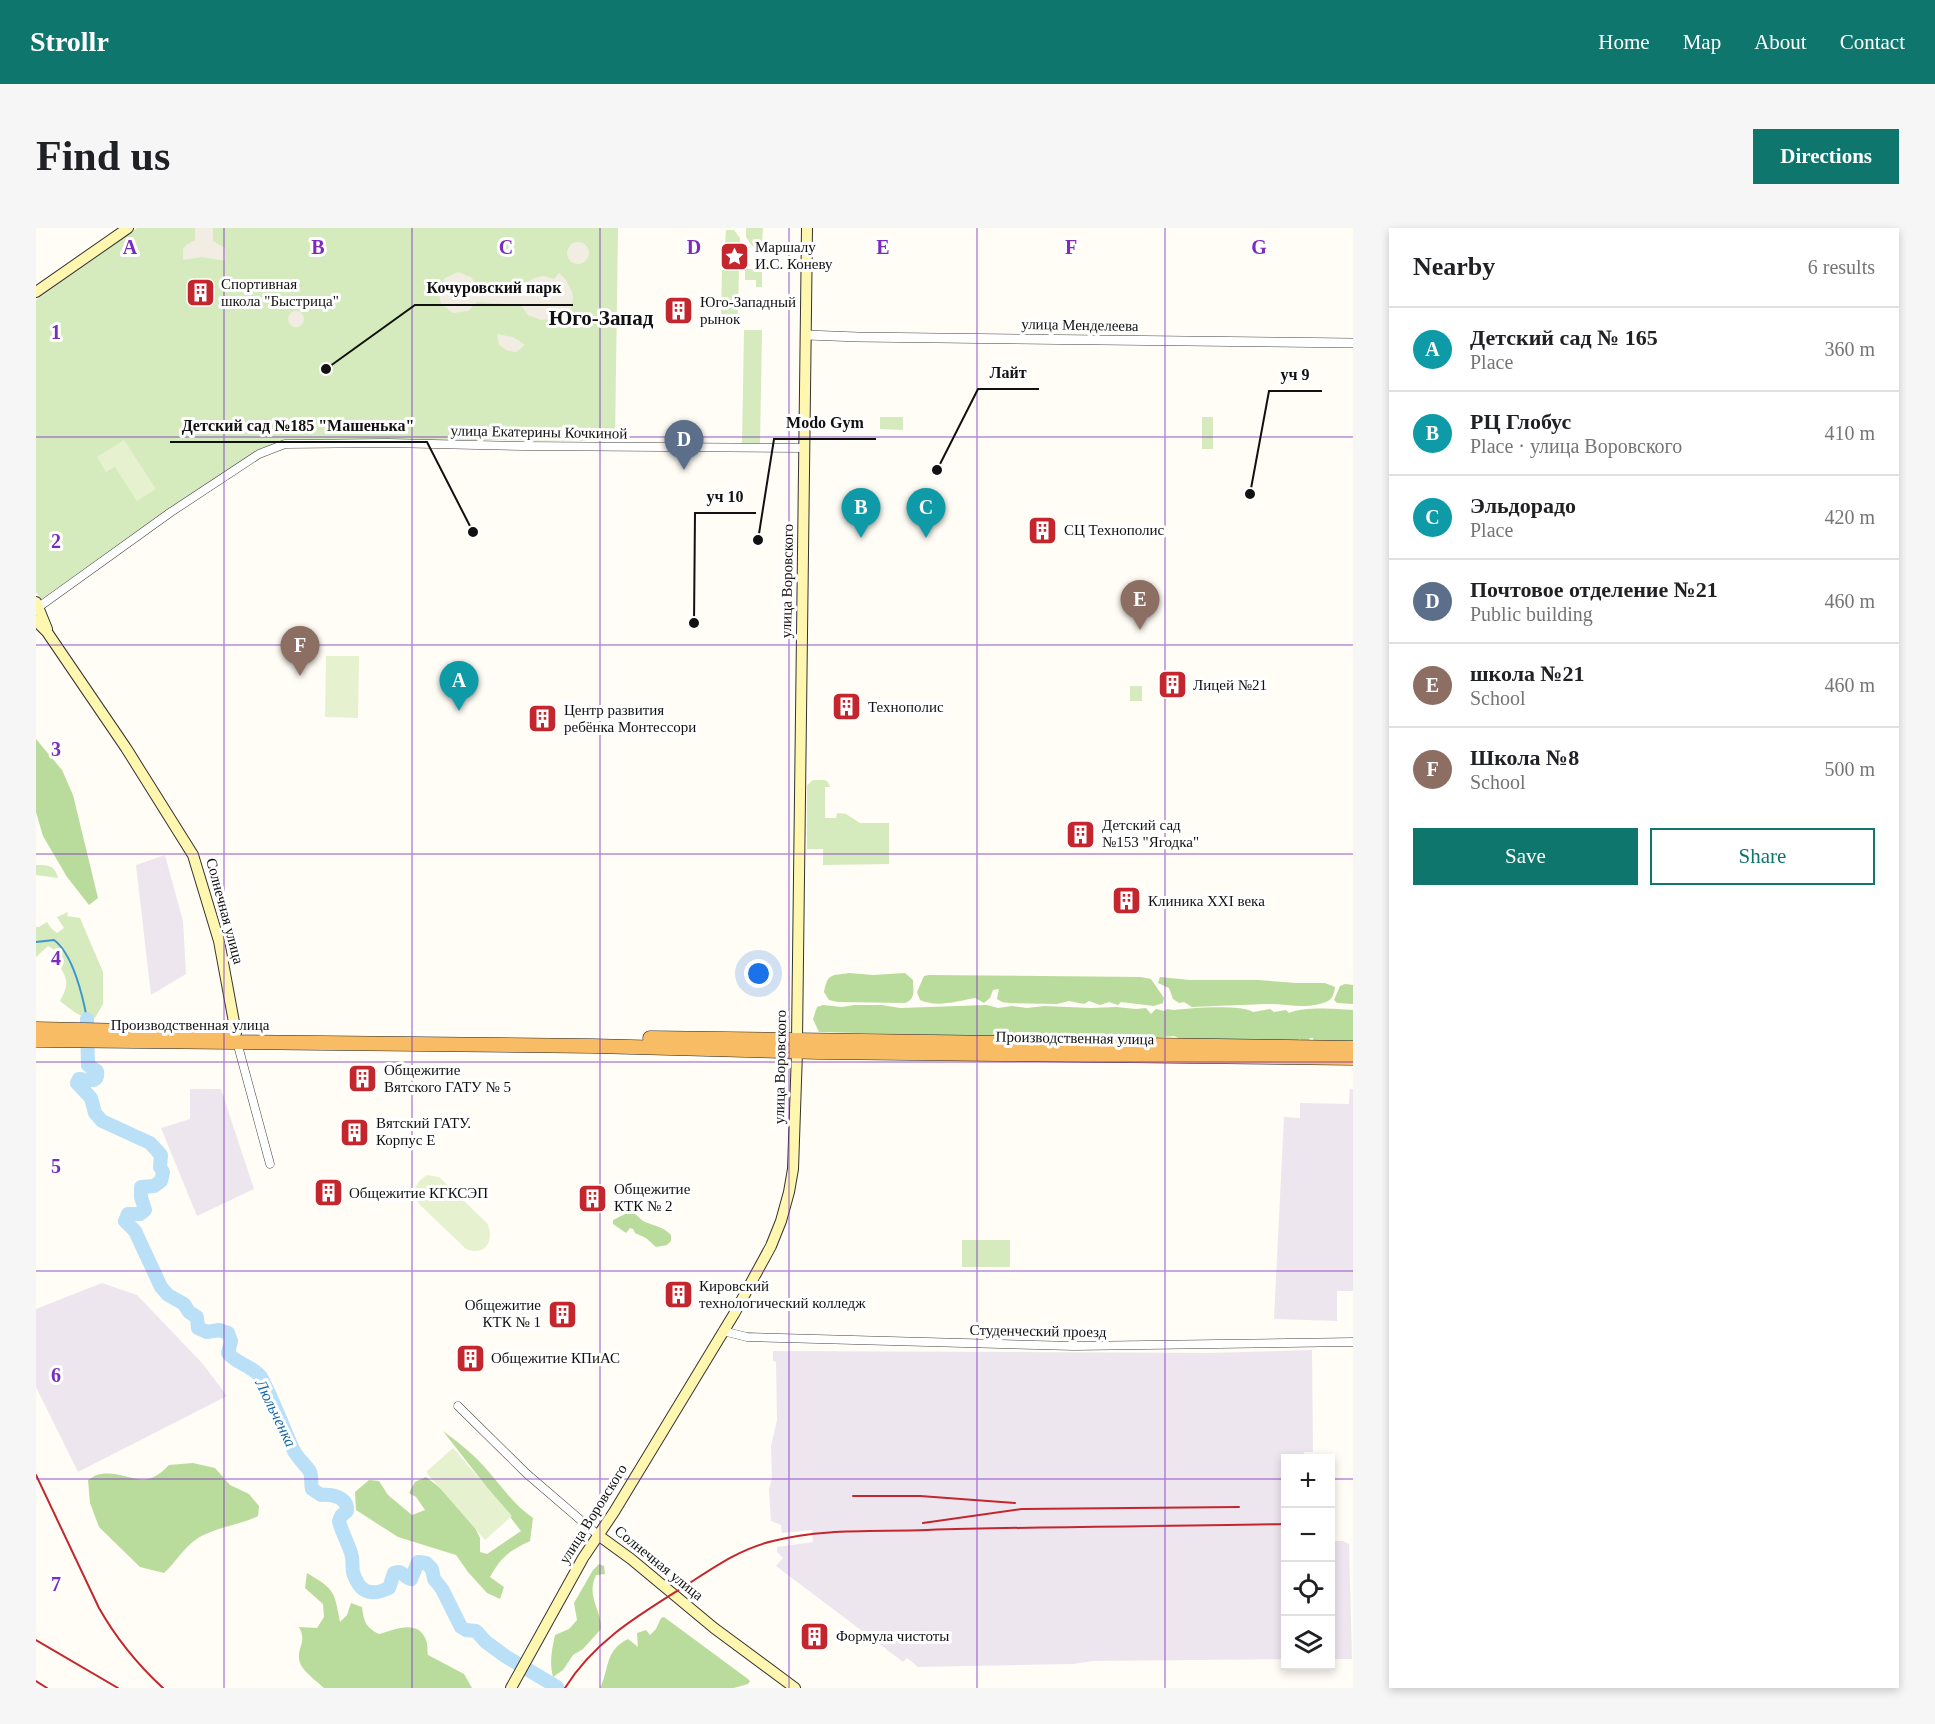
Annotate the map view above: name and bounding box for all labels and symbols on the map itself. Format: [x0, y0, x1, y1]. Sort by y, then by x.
text: A [123, 236, 138, 258]
text: B [311, 236, 325, 258]
text: C [499, 236, 513, 258]
text: D [687, 236, 701, 258]
text: E [876, 236, 890, 258]
text: F [1065, 236, 1077, 258]
text: G [1251, 236, 1267, 258]
place label: Маршалу И.С. Коневу [755, 239, 833, 272]
place icon: Маршалу И.С. Коневу [718, 240, 750, 272]
callout: Кочуровский парк [415, 271, 573, 305]
place label: Спортивная школа "Быстрица" [221, 276, 339, 309]
building icon: Спортивная школа "Быстрица" [184, 277, 216, 309]
text: Кочуровский парк [427, 279, 562, 297]
place label: Юго-Западный рынок [700, 294, 796, 327]
building icon: Юго-Западный рынок [663, 295, 695, 327]
district label: Юго-Запад [549, 306, 654, 330]
street label: улица Менделеева [1021, 316, 1139, 334]
text: 1 [51, 321, 61, 343]
callout: Лайт [978, 355, 1039, 389]
callout: уч 9 [1269, 357, 1322, 391]
text: Лайт [990, 364, 1027, 381]
text: уч 9 [1280, 366, 1310, 384]
callout: Modo Gym [774, 405, 876, 439]
callout: Детский сад №185 "Машенька" [170, 408, 427, 442]
text: Modo Gym [786, 414, 865, 432]
text: Детский сад №185 "Машенька" [182, 417, 414, 435]
pin: D [664, 420, 704, 470]
street label: улица Екатерины Кочкиной [451, 422, 627, 442]
callout: уч 10 [695, 479, 756, 513]
text: уч 10 [706, 488, 744, 506]
pin: B [842, 488, 880, 538]
pin: C [906, 488, 946, 538]
building icon: СЦ Технополис [1027, 514, 1059, 546]
place label: СЦ Технополис [1064, 522, 1165, 538]
street label: улица Воровского [778, 524, 796, 638]
text: 2 [51, 530, 61, 552]
pin: E [1120, 580, 1160, 630]
pin: F [280, 626, 320, 676]
pin: A [440, 662, 478, 711]
building icon: Лицей №21 [1156, 669, 1188, 701]
place label: Лицей №21 [1193, 677, 1267, 693]
building icon: Технополис [831, 691, 863, 723]
place label: Технополис [868, 699, 944, 715]
place label: Центр развития ребёнка Монтессори [564, 702, 696, 735]
building icon: Центр развития ребёнка Монтессори [527, 703, 559, 735]
text: 3 [51, 738, 61, 760]
place label: Детский сад №153 "Ягодка" [1102, 817, 1199, 850]
building icon: Детский сад №153 "Ягодка" [1065, 818, 1097, 850]
street label: Солнечная улица [203, 856, 247, 966]
building icon: Клиника XXI века [1111, 885, 1143, 917]
place label: Клиника XXI века [1148, 893, 1265, 909]
text: 4 [51, 947, 61, 969]
your location [744, 959, 773, 988]
street label: улица Воровского [771, 1010, 789, 1124]
street label: Производственная улица [111, 1017, 270, 1033]
street label: Производственная улица [996, 1029, 1155, 1047]
place label: Общежитие Вятского ГАТУ № 5 [384, 1062, 511, 1095]
building icon: Общежитие Вятского ГАТУ № 5 [347, 1063, 379, 1095]
place label: Вятский ГАТУ. Корпус Е [376, 1115, 471, 1148]
building icon: Вятский ГАТУ. Корпус Е [339, 1116, 371, 1148]
text: 5 [51, 1155, 61, 1177]
building icon: Общежитие КГКСЭП [312, 1177, 344, 1209]
place label: Общежитие КТК № 2 [614, 1181, 691, 1214]
building icon: Общежитие КТК № 2 [577, 1182, 609, 1214]
place label: Общежитие КГКСЭП [349, 1185, 488, 1201]
place label: Кировский технологический колледж [699, 1278, 866, 1311]
building icon: Кировский технологический колледж [662, 1279, 694, 1311]
place label: Общежитие КТК № 1 [465, 1297, 541, 1330]
building icon: Общежитие КТК № 1 [546, 1298, 578, 1330]
street label: Студенческий проезд [970, 1322, 1107, 1340]
building icon: Общежитие КПиАС [454, 1342, 486, 1374]
place label: Общежитие КПиАС [491, 1350, 620, 1366]
text: 6 [51, 1364, 61, 1386]
water label: Люльченка [252, 1376, 300, 1450]
street label: улица Воровского [556, 1461, 630, 1567]
street label: Солнечная улица [612, 1522, 707, 1604]
text: 7 [51, 1573, 61, 1595]
building icon: Формула чистоты [799, 1620, 831, 1652]
place label: Формула чистоты [836, 1628, 949, 1644]

